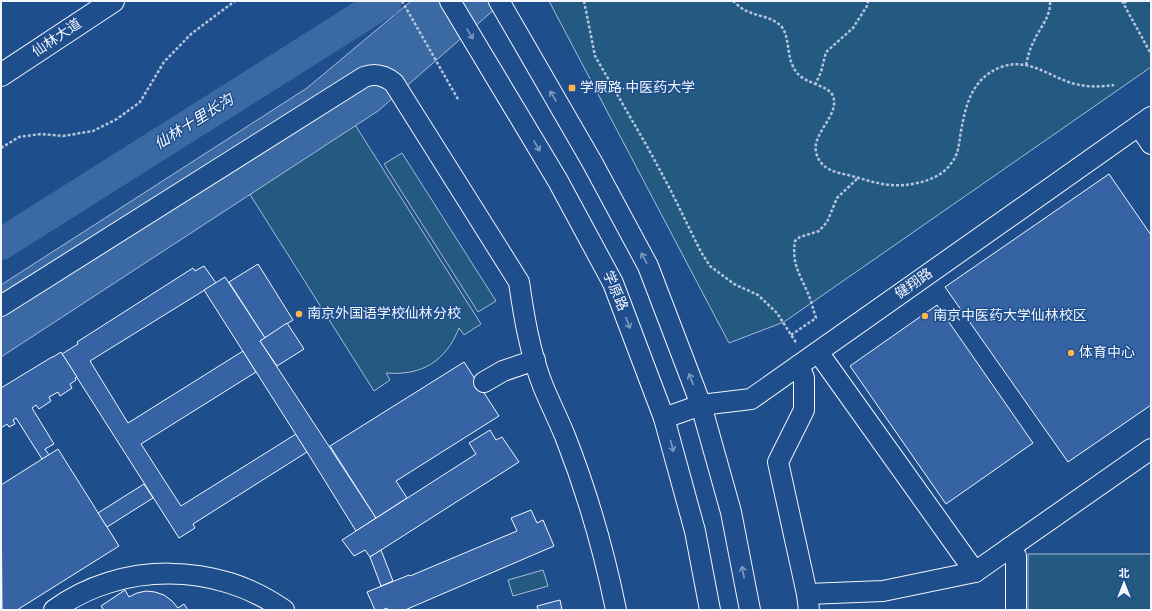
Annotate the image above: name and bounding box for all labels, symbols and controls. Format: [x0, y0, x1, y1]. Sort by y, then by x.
street label: 仙林大道 [29, 15, 84, 59]
one-way arrow [467, 28, 475, 40]
place label: 学原路·中医药大学 [580, 80, 695, 95]
marker: 学原路·中医药大学 [567, 83, 577, 93]
water label: 仙林十里长沟 [151, 90, 238, 152]
one-way arrow [548, 90, 556, 102]
one-way arrow [534, 140, 542, 152]
one-way arrow [639, 252, 647, 264]
street label: 健翔路 [892, 265, 935, 302]
street label: 学原路 [600, 269, 631, 313]
place label: 南京外国语学校仙林分校 [307, 305, 461, 321]
place label: 南京中医药大学仙林校区 [933, 307, 1087, 323]
marker: 南京外国语学校仙林分校 [294, 309, 304, 319]
marker: 南京中医药大学仙林校区 [920, 311, 930, 321]
one-way arrow [625, 317, 633, 329]
place label: 体育中心 [1079, 345, 1135, 360]
marker: 体育中心 [1066, 348, 1076, 358]
one-way arrow [686, 373, 694, 385]
one-way arrow [668, 439, 676, 452]
north arrow [1104, 563, 1144, 603]
one-way arrow [738, 566, 746, 579]
text: 北 [1119, 568, 1130, 579]

